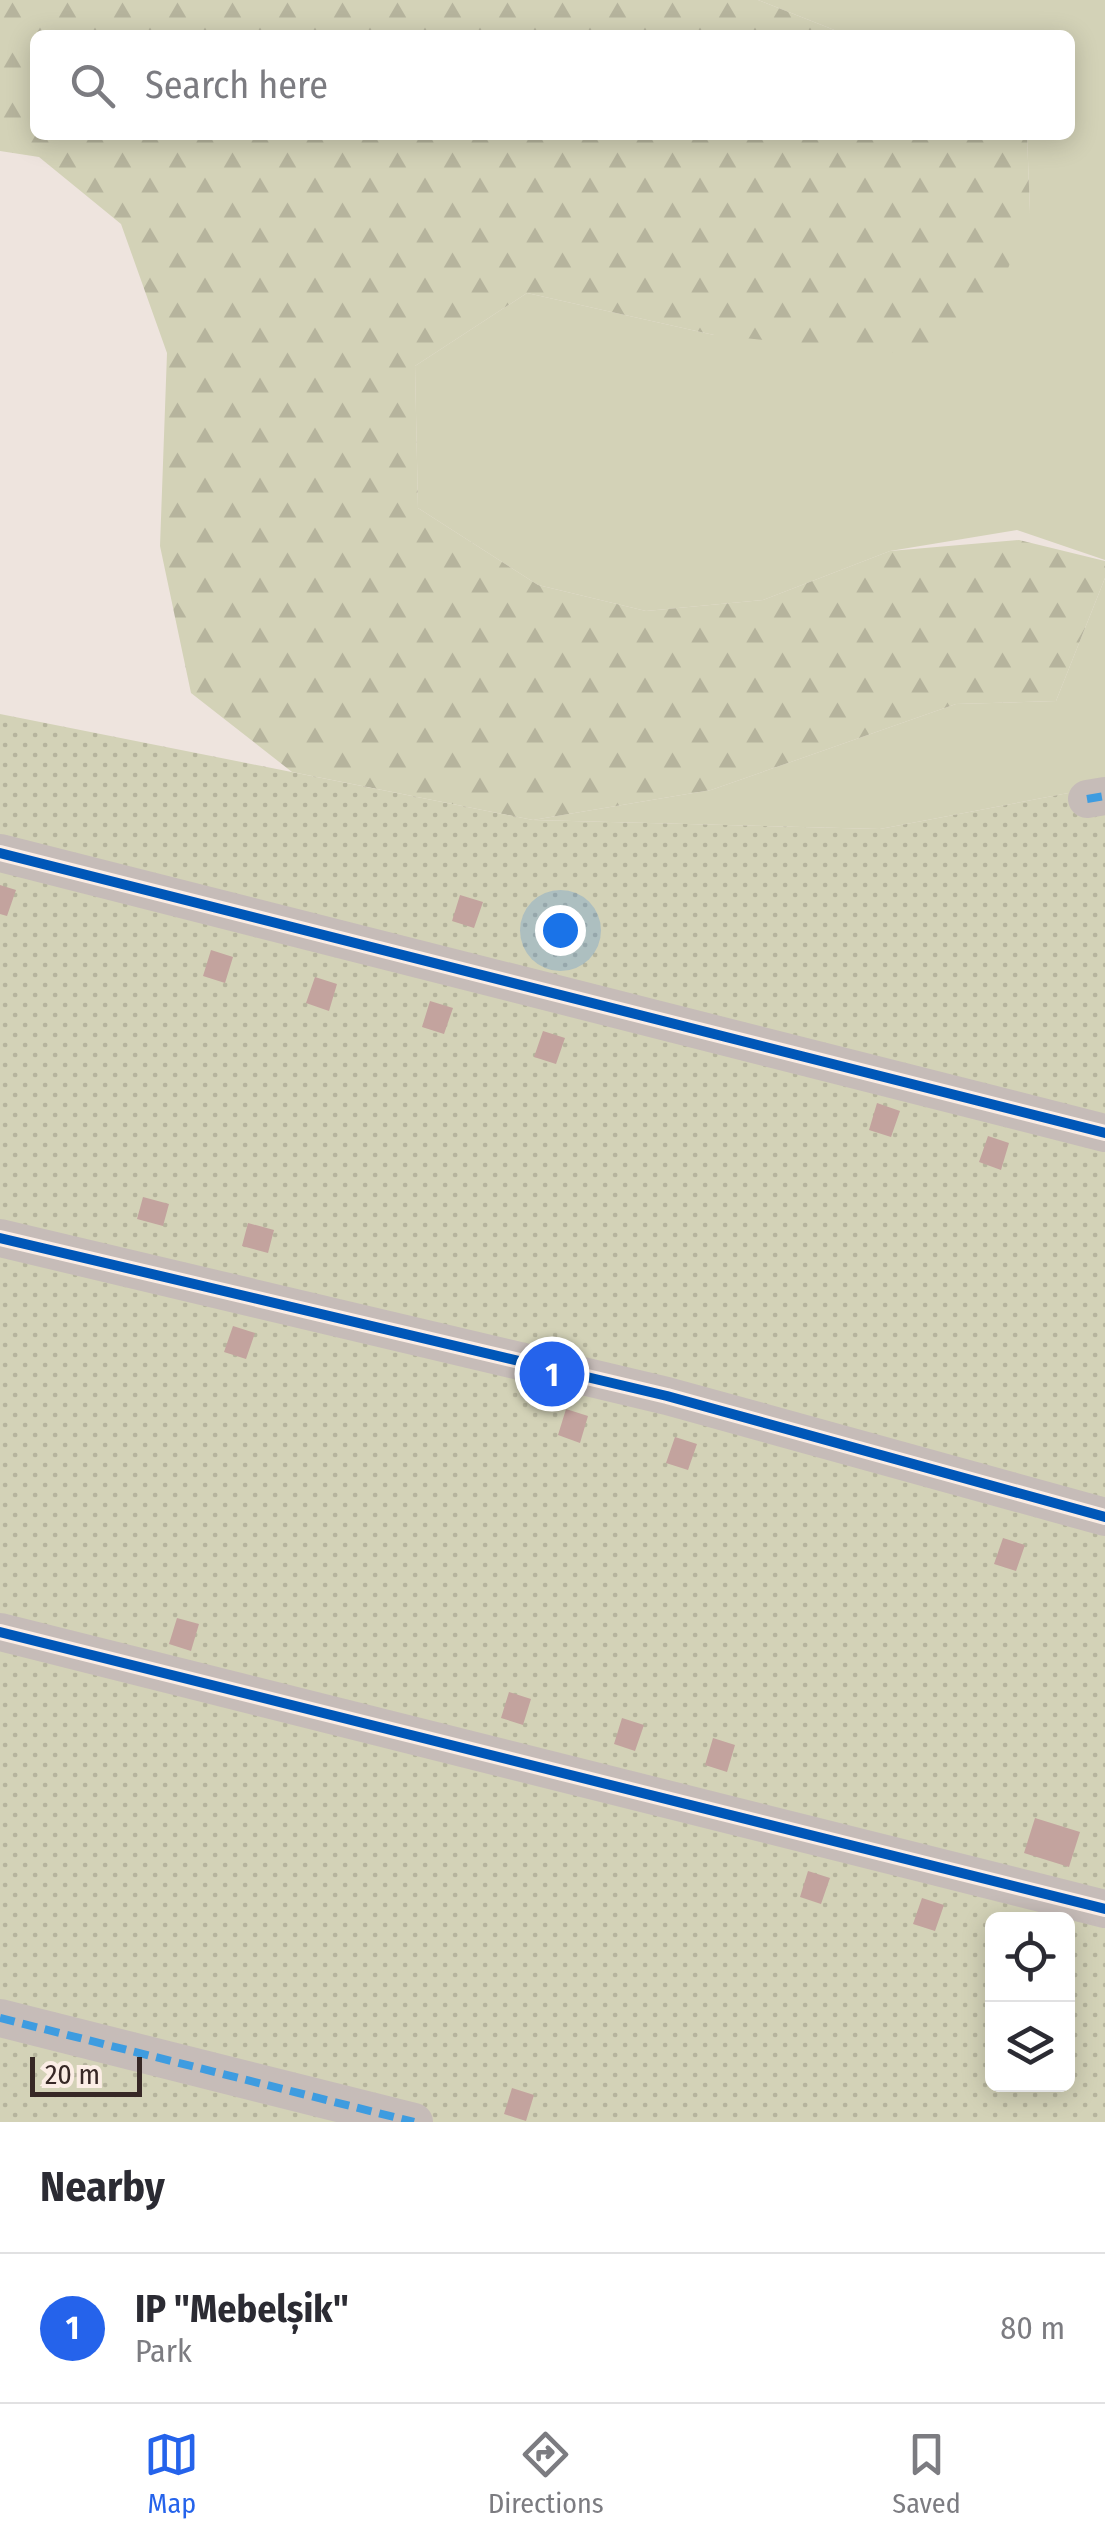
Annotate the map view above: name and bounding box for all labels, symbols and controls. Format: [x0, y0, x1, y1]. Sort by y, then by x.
search box [30, 30, 1075, 140]
icon: search [65, 58, 120, 113]
text: Search here [145, 62, 328, 108]
your location [535, 905, 586, 956]
pin: 1 [520, 1336, 584, 1412]
map controls [985, 1912, 1075, 2092]
button: locate [985, 1912, 1075, 2002]
button: layers [985, 2002, 1075, 2092]
scale bar [30, 2052, 142, 2096]
text: 20 m [45, 2058, 100, 2091]
text: Nearby [40, 2162, 165, 2212]
text: IP "Mebelșik" [135, 2286, 349, 2332]
text: 1 [66, 2309, 79, 2347]
text: 80 m [1000, 2309, 1065, 2347]
text: Park [135, 2332, 192, 2370]
tab: Map [144, 2427, 199, 2520]
tab: Directions [488, 2427, 604, 2520]
tab: Saved [892, 2427, 961, 2520]

